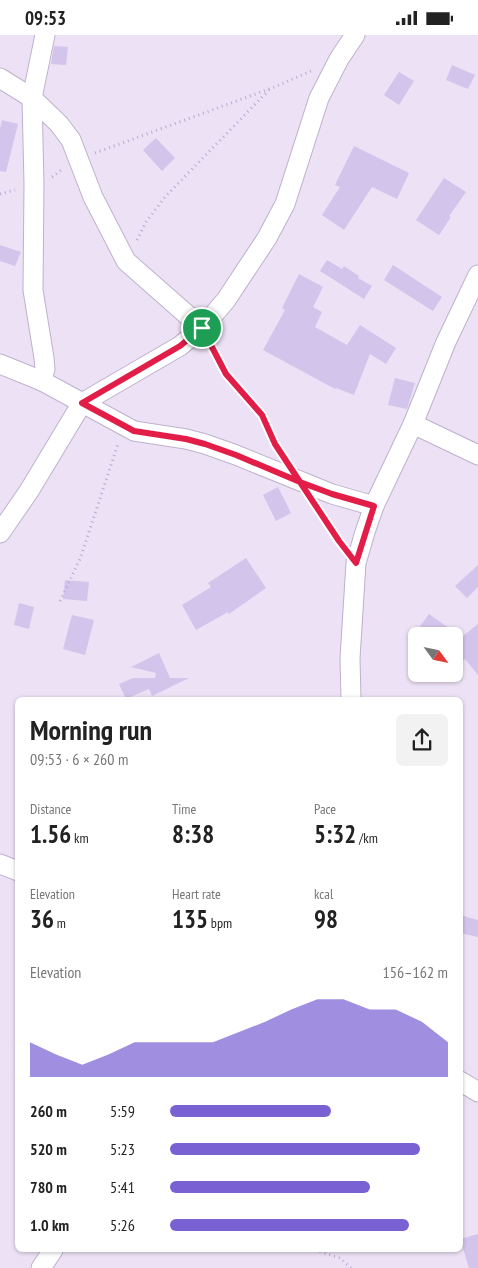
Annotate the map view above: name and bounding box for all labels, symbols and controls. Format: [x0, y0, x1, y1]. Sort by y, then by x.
text: 09:53 [25, 6, 66, 30]
pin [181, 307, 223, 349]
icon: arrive [188, 314, 216, 342]
north arrow [408, 627, 462, 683]
map controls [408, 627, 463, 682]
text: Morning run [30, 711, 152, 748]
button: share [396, 714, 448, 766]
text: 09:53 · 6 × 260 m [30, 749, 128, 769]
text: Distance [30, 800, 71, 818]
text: Time [172, 800, 196, 818]
text: Pace [314, 800, 336, 818]
text: 1.56 [30, 818, 71, 850]
text: 8:38 [172, 818, 214, 850]
text: 5:32 [314, 818, 356, 850]
text: km [71, 829, 89, 847]
text: /km [356, 829, 378, 847]
text: Elevation [30, 885, 75, 903]
text: Heart rate [172, 885, 221, 903]
text: kcal [314, 885, 333, 903]
text: 36 [30, 903, 54, 935]
text: 135 [172, 903, 208, 935]
text: 98 [314, 903, 338, 935]
text: m [54, 914, 66, 932]
text: bpm [208, 914, 232, 932]
text: Elevation [30, 962, 81, 982]
text: 156–162 m [383, 962, 448, 982]
text: 260 m [30, 1101, 67, 1121]
text: 5:59 [110, 1101, 135, 1121]
text: 520 m [30, 1139, 67, 1159]
text: 5:23 [110, 1139, 135, 1159]
text: 780 m [30, 1177, 67, 1197]
text: 5:41 [110, 1177, 135, 1197]
text: 1.0 km [30, 1215, 69, 1235]
text: 5:26 [110, 1215, 135, 1235]

